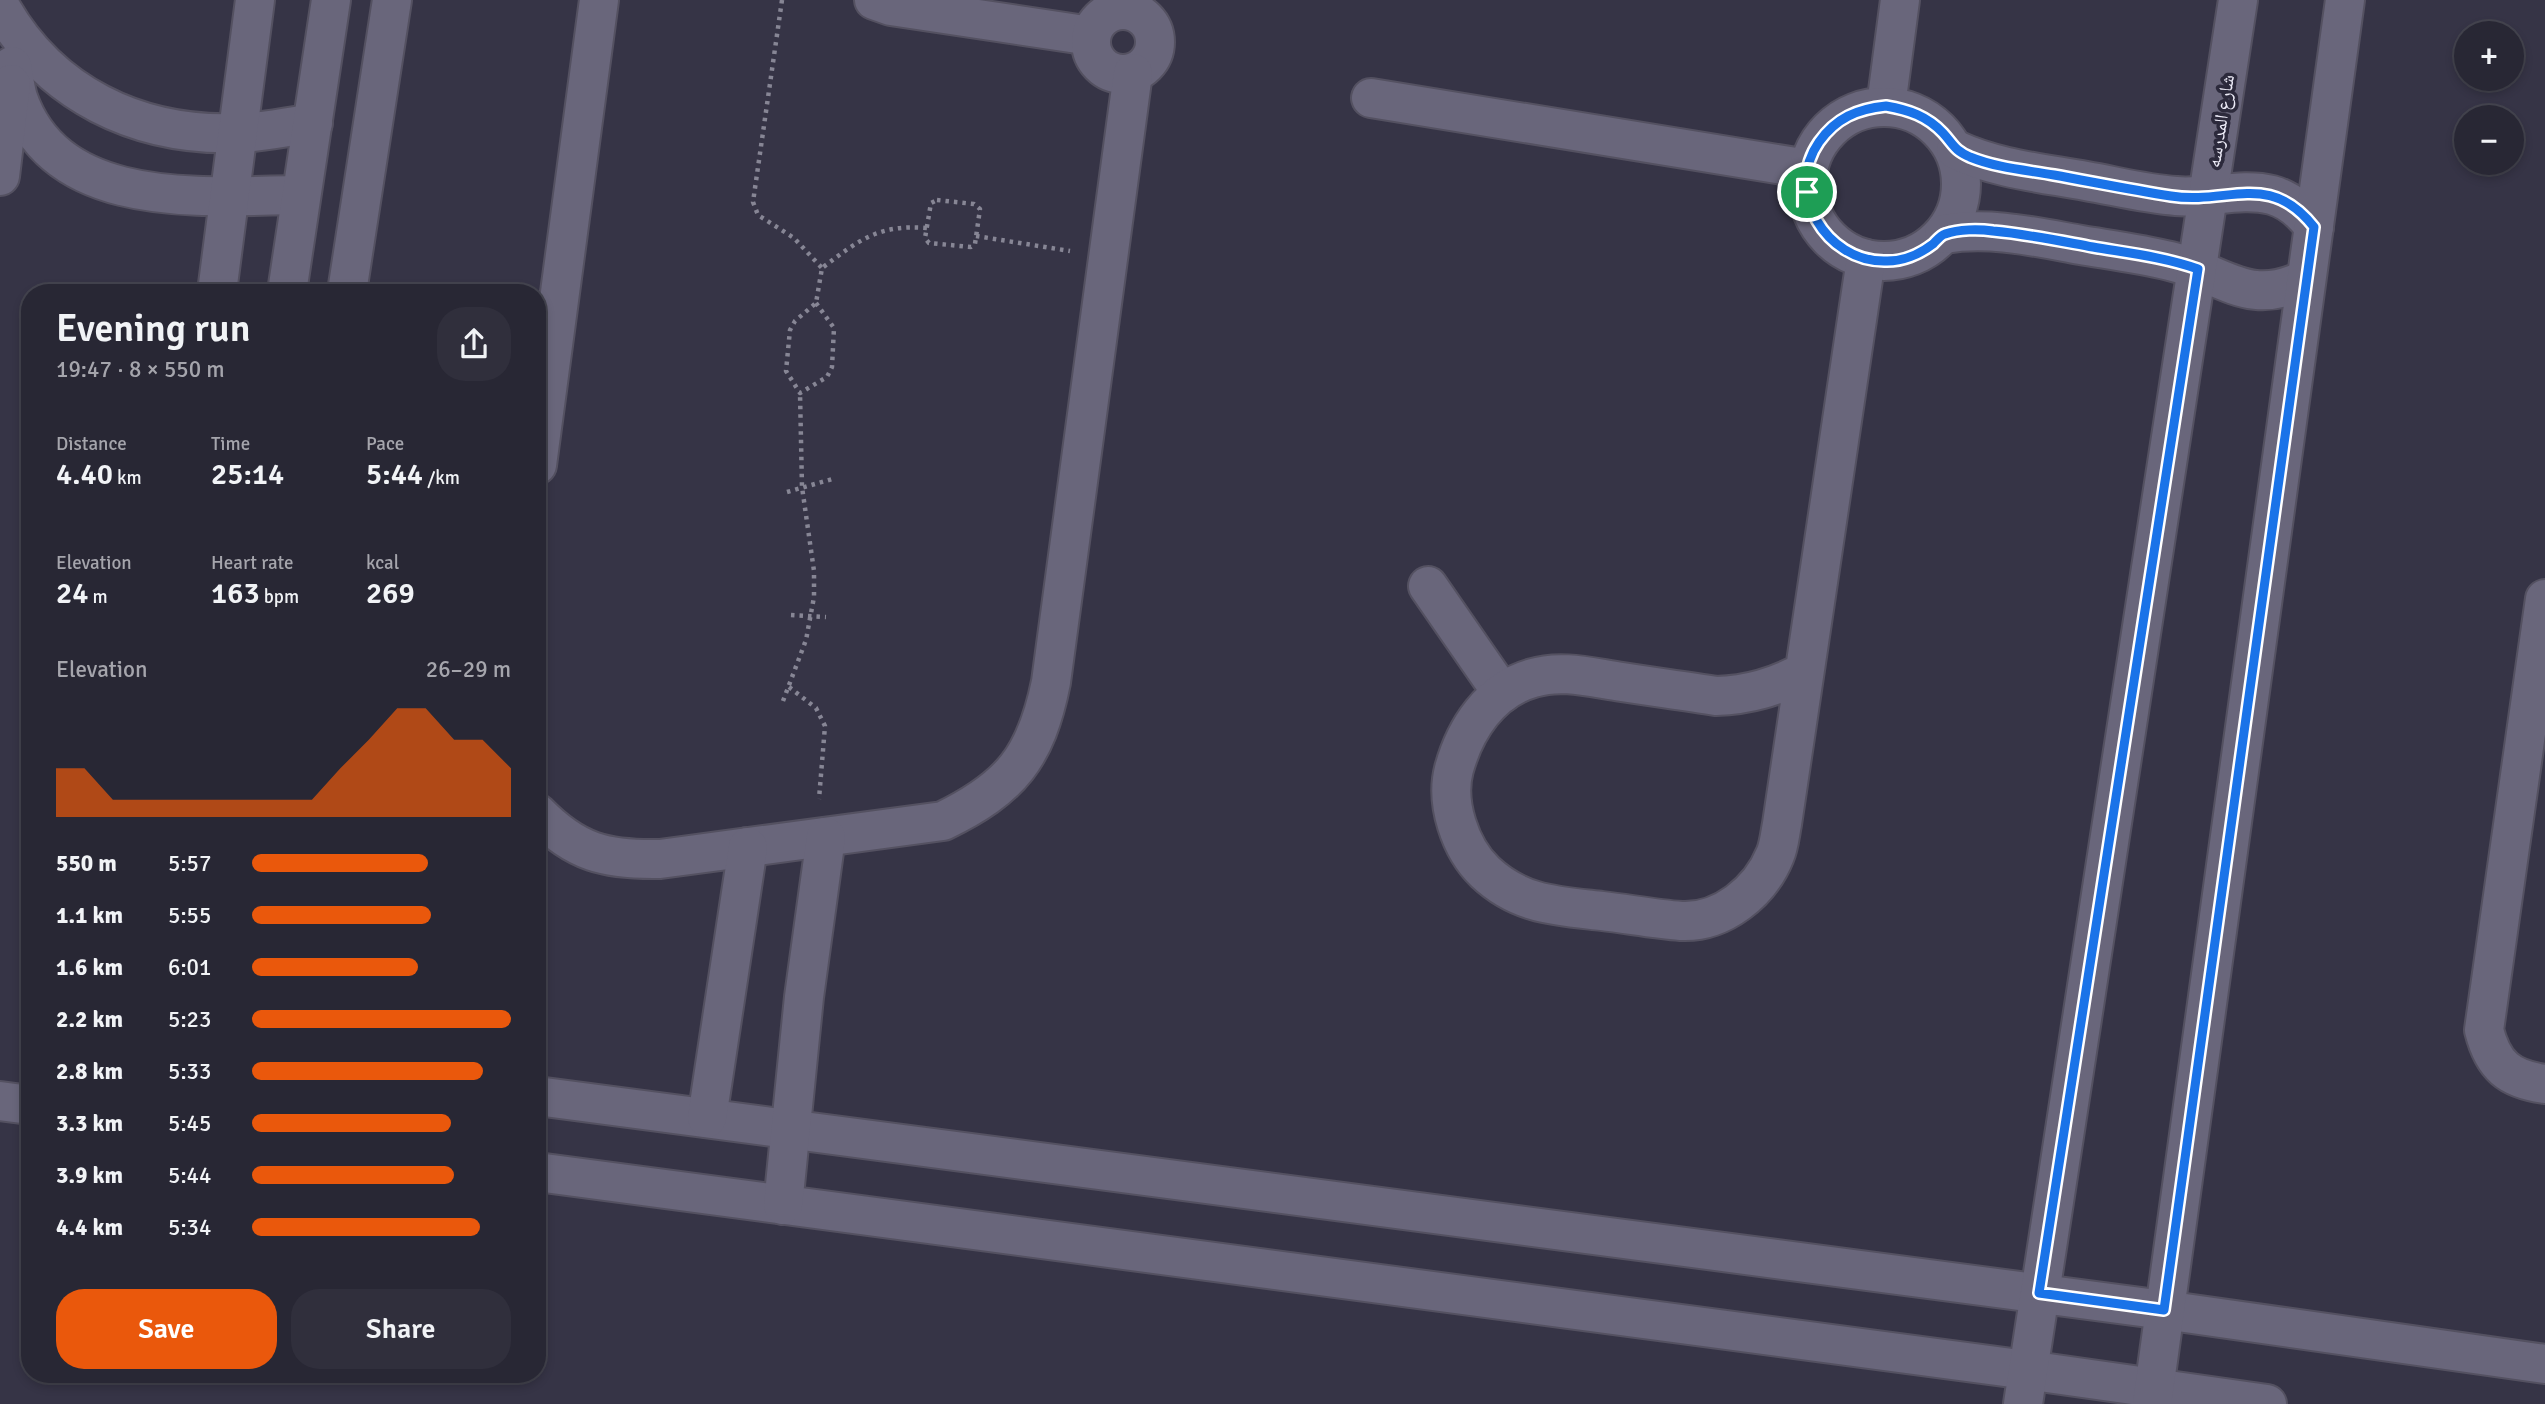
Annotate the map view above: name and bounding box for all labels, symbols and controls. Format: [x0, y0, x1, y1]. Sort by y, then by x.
map controls [2454, 21, 2524, 175]
button: + [2454, 21, 2524, 91]
street label: شارع المدرسه [2202, 73, 2240, 170]
button: − [2454, 105, 2524, 175]
pin [1777, 162, 1837, 222]
icon: arrive [1788, 173, 1826, 211]
text: Evening run [56, 305, 250, 352]
button: share [437, 307, 511, 381]
text: 19:47 · 8 × 550 m [56, 355, 225, 384]
text: Distance [56, 432, 127, 456]
text: Time [211, 432, 250, 456]
text: Pace [366, 432, 404, 456]
text: 4.40 [56, 456, 113, 493]
text: 25:14 [211, 456, 284, 493]
text: 5:44 [366, 456, 423, 493]
text: km [113, 466, 142, 490]
text: /km [423, 466, 460, 490]
text: Elevation [56, 551, 132, 575]
text: Heart rate [211, 551, 293, 575]
text: kcal [366, 551, 399, 575]
text: 24 [56, 575, 88, 612]
text: 163 [211, 575, 260, 612]
text: 269 [366, 575, 415, 612]
text: m [88, 585, 108, 609]
text: bpm [260, 585, 299, 609]
text: Elevation [56, 655, 148, 684]
text: 26–29 m [426, 655, 511, 684]
text: 550 m [56, 849, 117, 878]
text: 5:57 [168, 849, 211, 878]
text: 1.1 km [56, 901, 123, 930]
text: 5:55 [168, 901, 211, 930]
text: 1.6 km [56, 953, 123, 982]
text: 6:01 [168, 953, 211, 982]
text: 2.2 km [56, 1005, 123, 1034]
text: 5:23 [168, 1005, 211, 1034]
text: 2.8 km [56, 1057, 123, 1086]
text: 5:33 [168, 1057, 211, 1086]
text: 3.3 km [56, 1109, 123, 1138]
text: 5:45 [168, 1109, 211, 1138]
text: 3.9 km [56, 1161, 123, 1190]
text: 5:44 [168, 1161, 211, 1190]
text: 4.4 km [56, 1213, 123, 1242]
text: 5:34 [168, 1213, 211, 1242]
button: Save [56, 1289, 277, 1369]
button: Share [291, 1289, 511, 1369]

